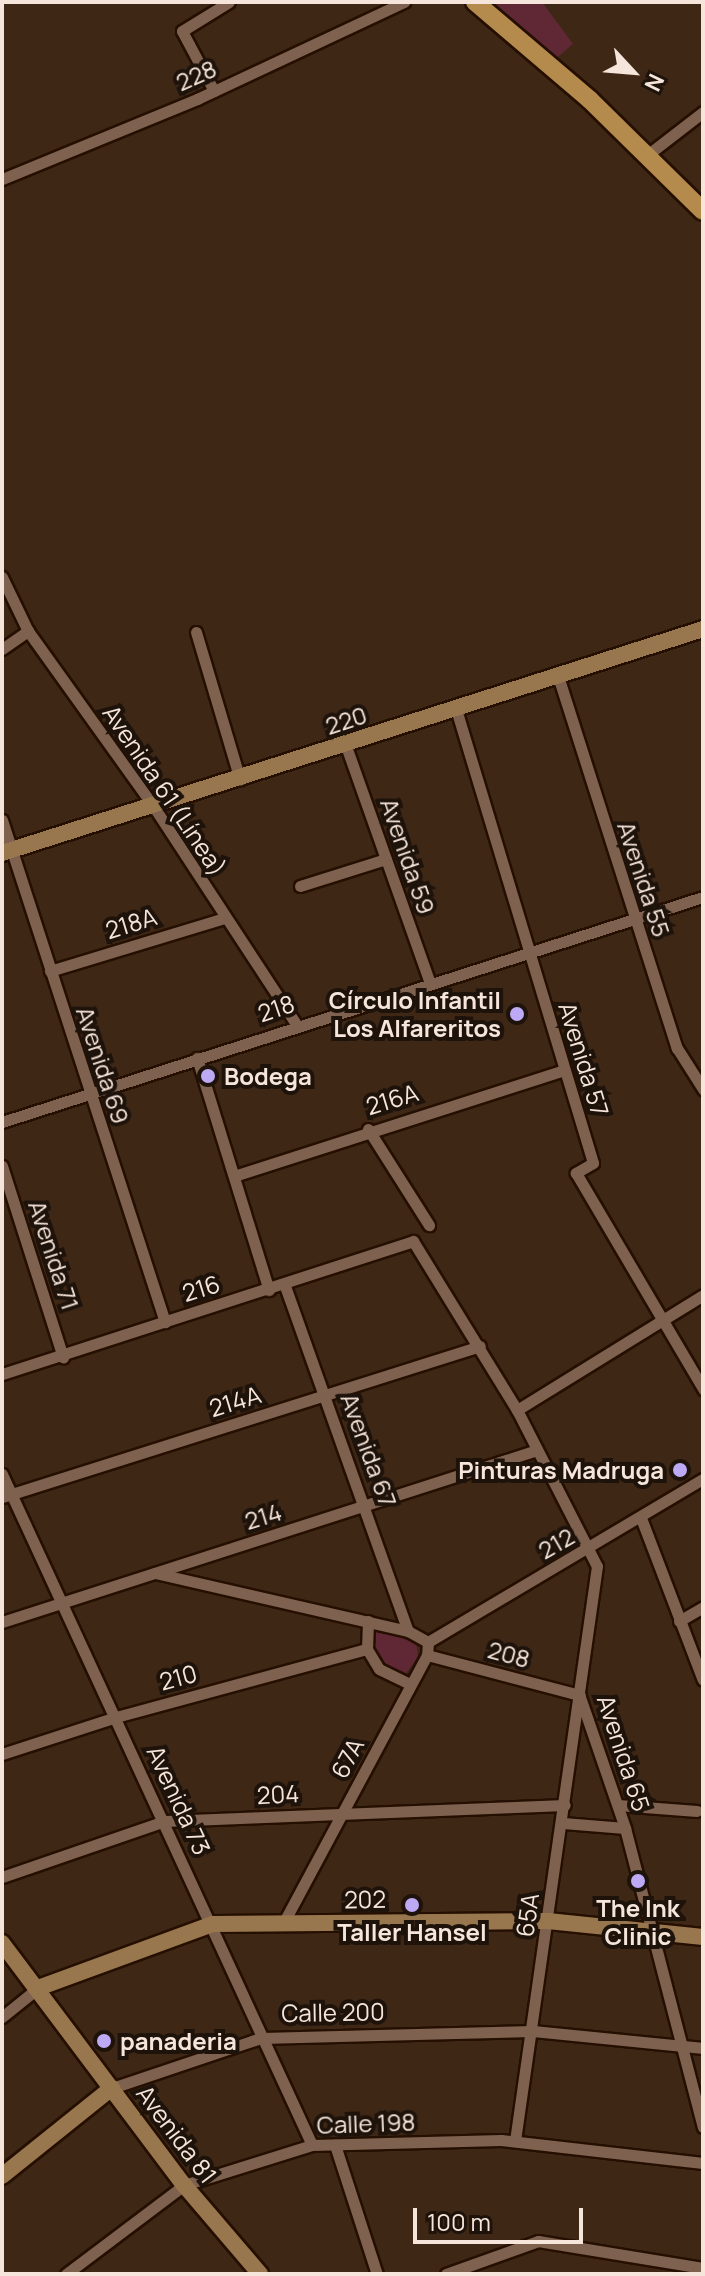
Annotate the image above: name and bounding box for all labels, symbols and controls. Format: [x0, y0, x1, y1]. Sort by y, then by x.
north arrow [593, 32, 673, 112]
street label: 228 [171, 53, 221, 97]
text: N [638, 69, 672, 96]
street label: Avenida 61 (Línea) [97, 699, 233, 881]
street label: 220 [322, 700, 370, 740]
street label: Avenida 59 [375, 794, 441, 918]
street label: Avenida 55 [612, 818, 676, 940]
street label: 218A [102, 902, 160, 944]
place label: Círculo Infantil Los Alfareritos [329, 986, 501, 1042]
street label: 218 [254, 988, 298, 1028]
street label: Avenida 57 [553, 998, 615, 1120]
street label: Avenida 69 [71, 1003, 135, 1127]
marker: Círculo Infantil Los Alfareritos [508, 1005, 526, 1023]
place label: Bodega [224, 1062, 312, 1090]
marker: Bodega [199, 1067, 217, 1085]
street label: 216A [362, 1077, 422, 1121]
street label: Avenida 71 [23, 1197, 85, 1313]
street label: 216 [179, 1269, 223, 1307]
street label: 214A [206, 1380, 264, 1422]
street label: Avenida 67 [335, 1389, 403, 1511]
place label: Pinturas Madruga [458, 1456, 664, 1484]
marker: Pinturas Madruga [671, 1461, 689, 1479]
street label: 214 [241, 1497, 285, 1535]
street label: 212 [533, 1521, 579, 1565]
street label: 208 [485, 1635, 533, 1673]
street label: 210 [156, 1658, 200, 1696]
street label: Avenida 65 [592, 1691, 656, 1815]
street label: 67A [325, 1733, 369, 1783]
street label: Avenida 73 [141, 1741, 217, 1859]
street label: 204 [256, 1779, 300, 1809]
marker: The Ink Clinic [629, 1872, 647, 1890]
street label: 202 [344, 1884, 386, 1914]
street label: 65A [510, 1891, 544, 1939]
place label: The Ink Clinic [596, 1894, 680, 1950]
marker: Taller Hansel [403, 1896, 421, 1914]
place label: Taller Hansel [337, 1918, 487, 1946]
street label: Calle 200 [281, 1997, 385, 2027]
place label: panaderia [120, 2027, 237, 2055]
marker: panaderia [95, 2032, 113, 2050]
street label: Avenida 81 [131, 2079, 223, 2189]
street label: Calle 198 [316, 2107, 416, 2139]
scale bar [417, 2192, 587, 2242]
text: 100 m [427, 2205, 491, 2238]

